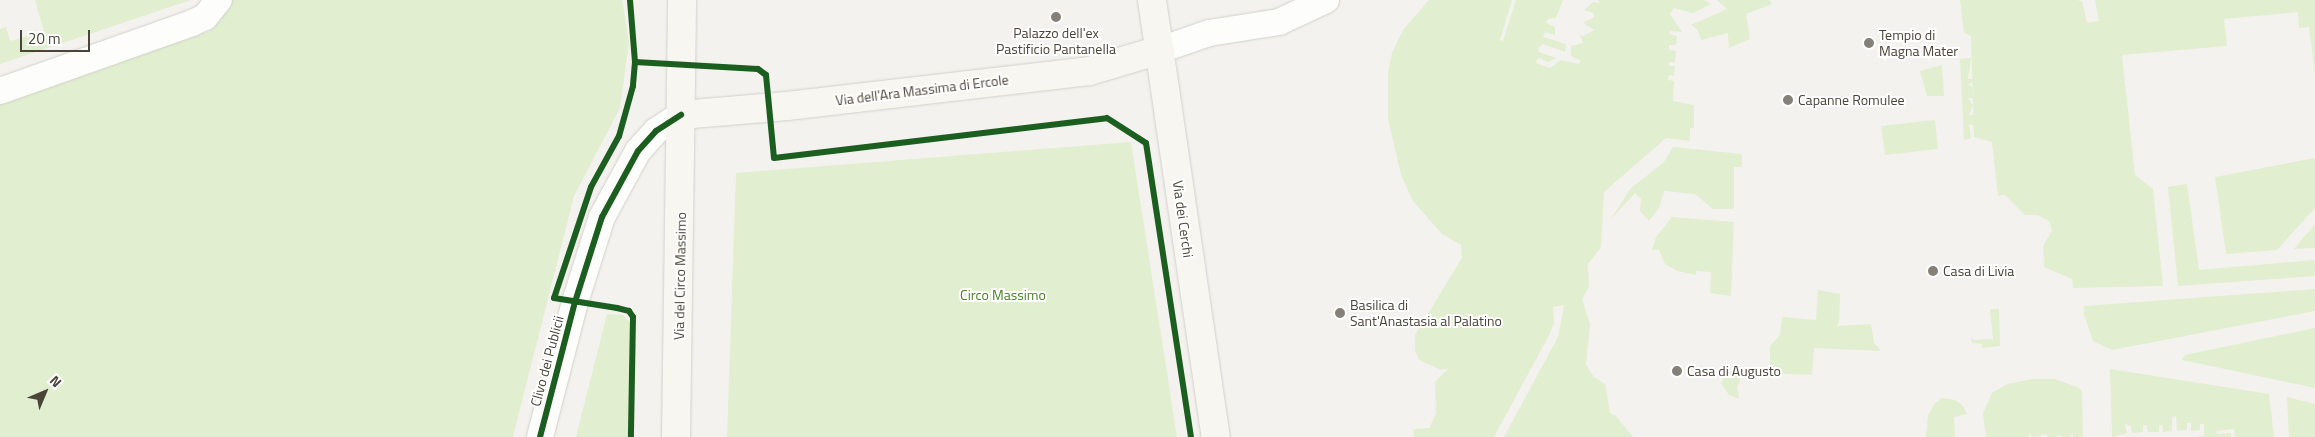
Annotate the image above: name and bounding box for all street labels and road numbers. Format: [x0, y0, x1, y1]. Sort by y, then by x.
street label: Via dell'Ara Massima di Ercole [835, 71, 1009, 109]
street label: Via dei Cerchi [1169, 179, 1197, 259]
street label: Via del Circo Massimo [670, 212, 690, 340]
street label: Clivo dei Publicii [527, 314, 567, 408]

